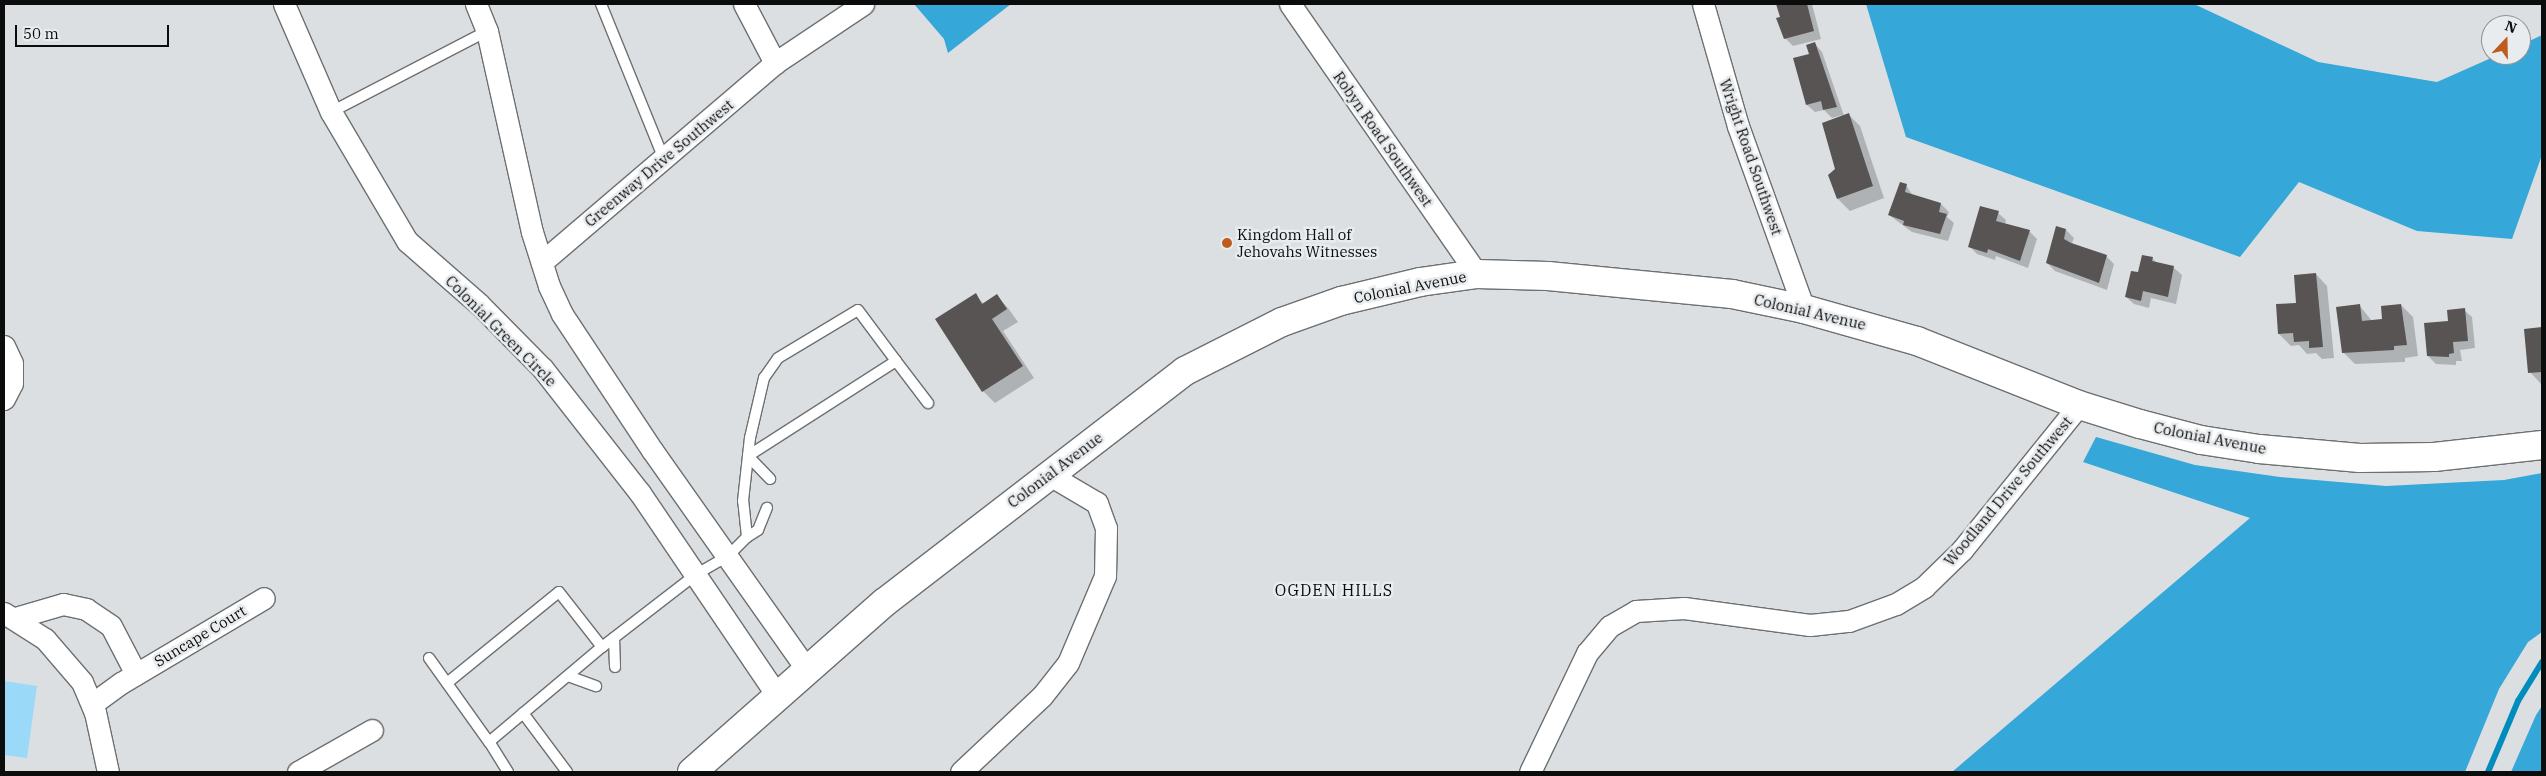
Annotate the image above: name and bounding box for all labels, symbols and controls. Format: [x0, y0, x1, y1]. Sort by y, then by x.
scale bar [18, 15, 171, 47]
north arrow [2481, 15, 2531, 65]
text: N [2503, 17, 2519, 37]
text: 50 m [23, 24, 59, 43]
street label: Robyn Road Southwest [1330, 68, 1436, 210]
street label: Wright Road Southwest [1716, 76, 1786, 238]
street label: Greenway Drive Southwest [581, 96, 737, 230]
place label: Kingdom Hall of Jehovahs Witnesses [1237, 225, 1377, 260]
marker: Kingdom Hall of Jehovahs Witnesses [1221, 237, 1233, 249]
street label: Colonial Avenue [1352, 267, 1468, 307]
street label: Colonial Green Circle [442, 272, 560, 390]
street label: Colonial Avenue [1752, 290, 1868, 334]
street label: Woodland Drive Southwest [1940, 413, 2076, 569]
street label: Colonial Avenue [2152, 418, 2268, 458]
street label: Colonial Avenue [1004, 428, 1106, 512]
district label: OGDEN HILLS [1273, 580, 1395, 600]
street label: Suncape Court [151, 602, 249, 670]

